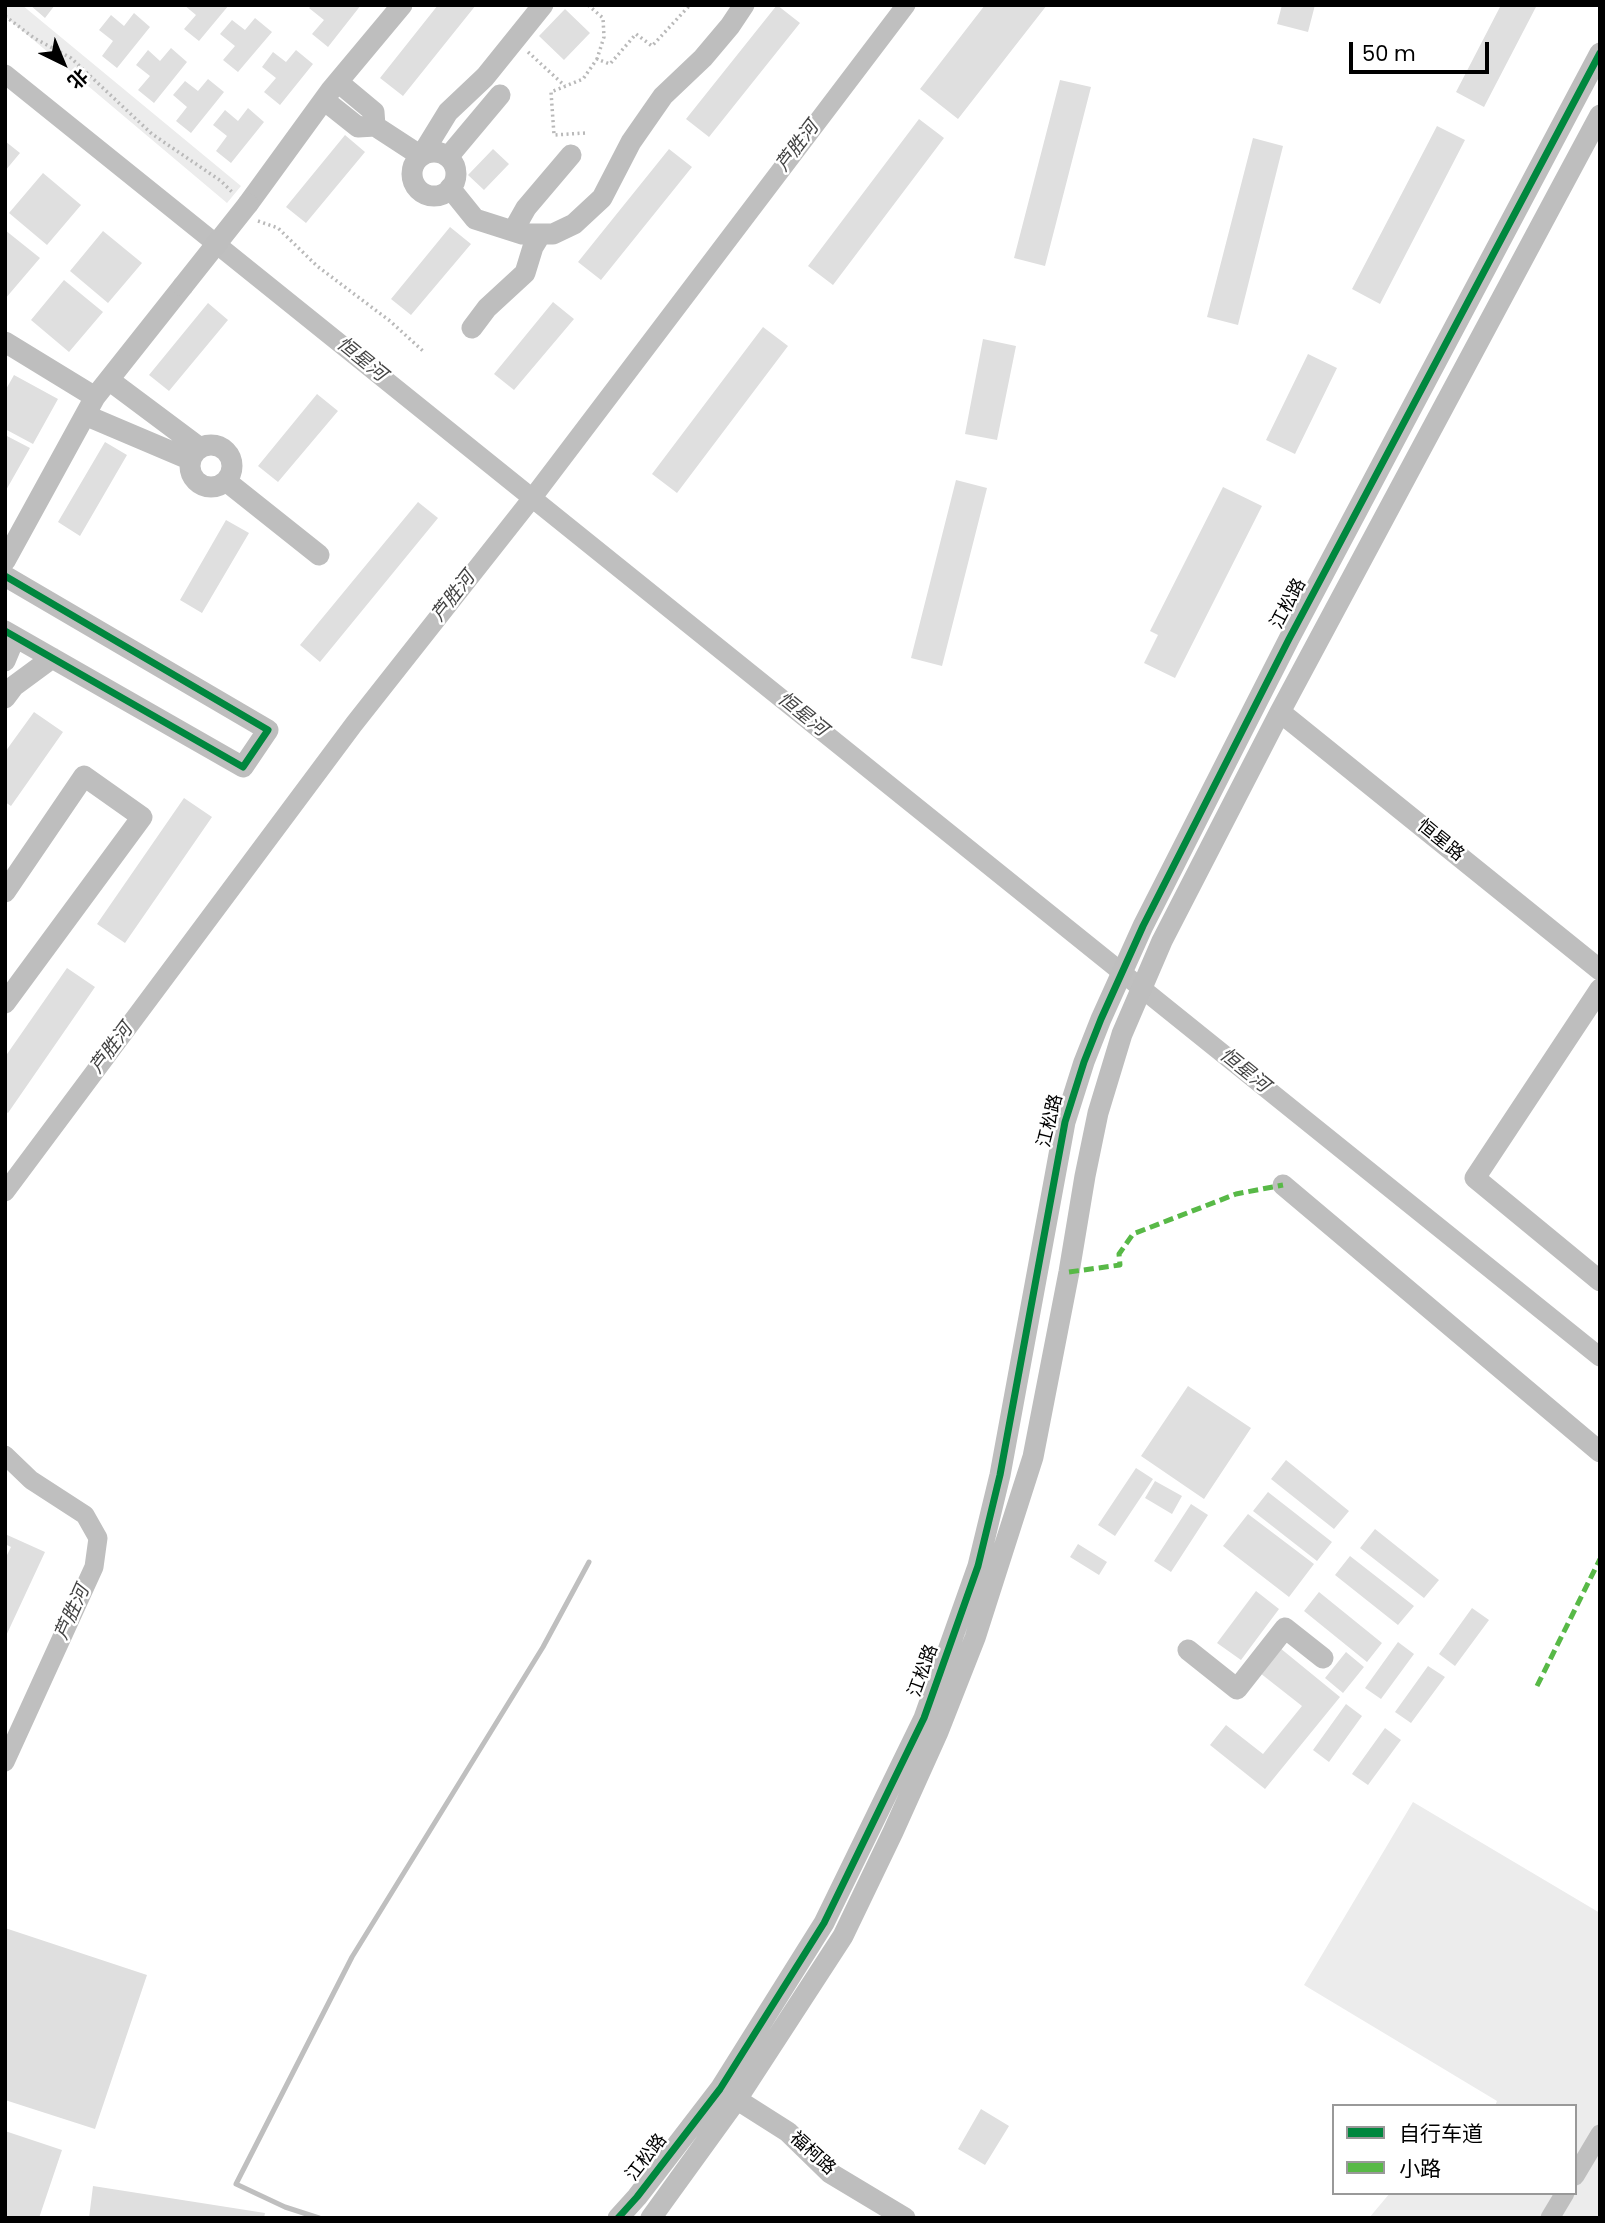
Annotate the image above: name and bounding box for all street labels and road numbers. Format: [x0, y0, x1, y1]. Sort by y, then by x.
street label: 江松路 [1267, 575, 1311, 633]
street label: 恒星路 [1412, 816, 1468, 866]
street label: 江松路 [1034, 1092, 1068, 1150]
street label: 江松路 [905, 1642, 943, 1700]
street label: 福柯路 [785, 2128, 839, 2180]
street label: 江松路 [622, 2130, 672, 2186]

